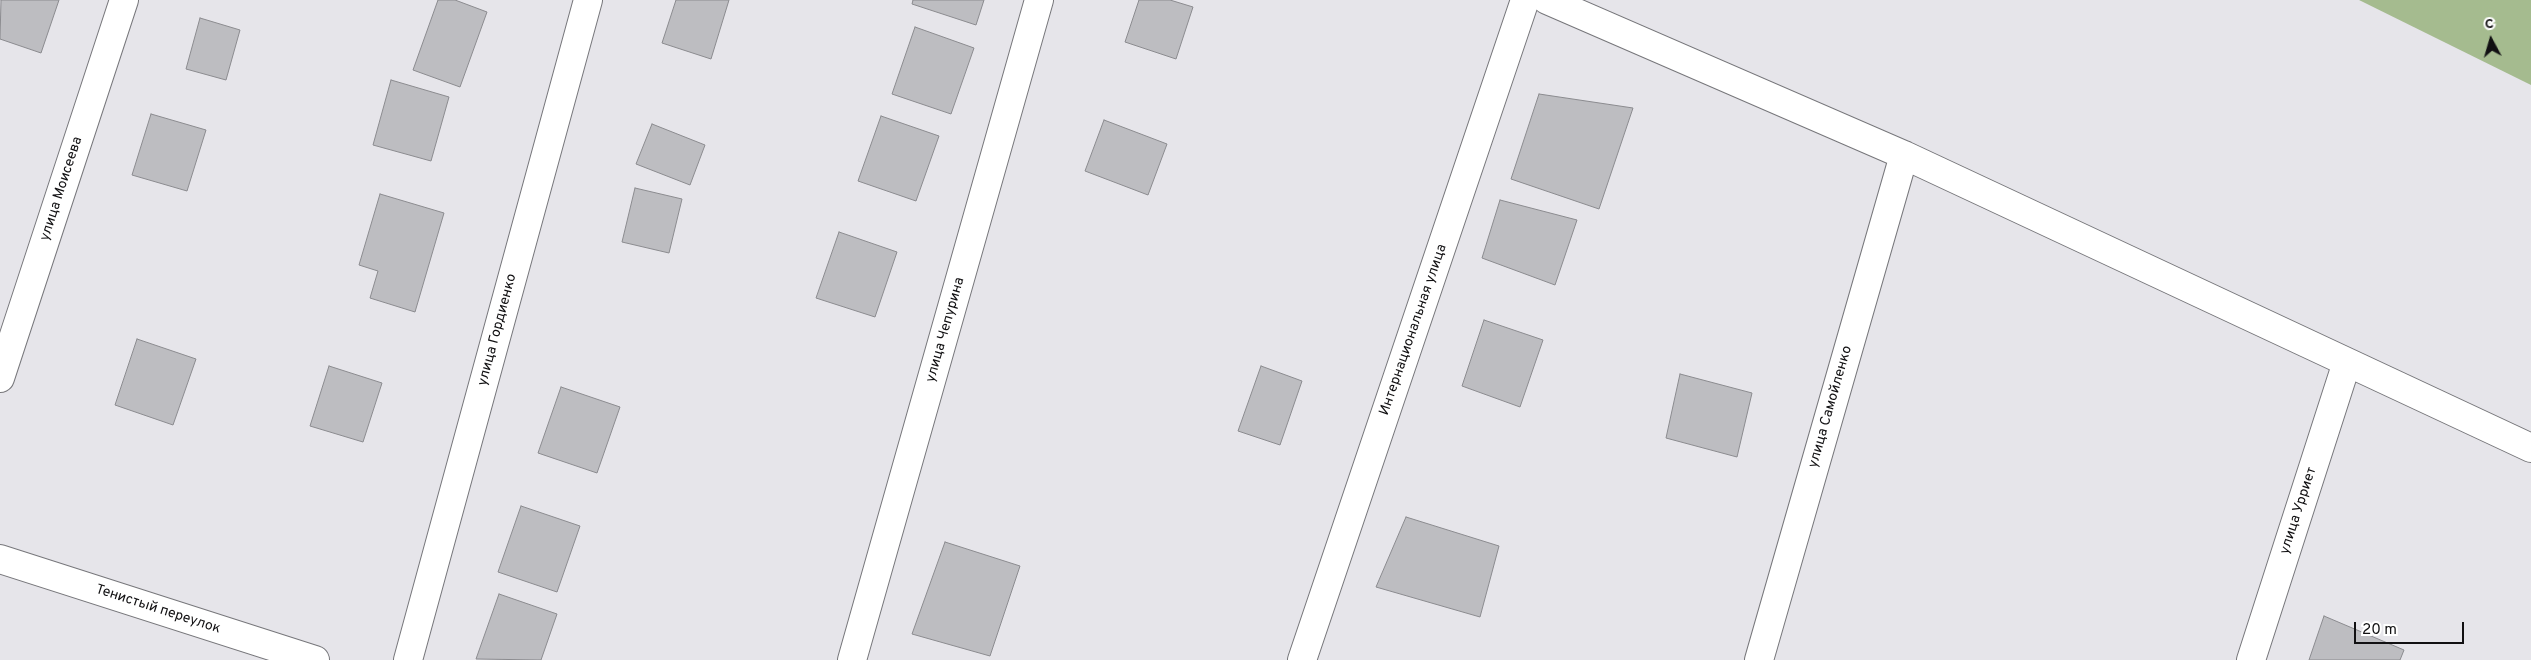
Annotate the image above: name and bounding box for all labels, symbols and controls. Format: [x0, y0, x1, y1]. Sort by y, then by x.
north arrow [2466, 15, 2516, 65]
text: С [2484, 16, 2495, 34]
street label: улица Моисеева [37, 135, 87, 243]
street label: Интернациональная улица [1377, 242, 1451, 418]
street label: улица Гордиенко [475, 272, 521, 388]
street label: улица Чепурина [923, 276, 969, 384]
street label: улица Самойленко [1806, 344, 1856, 470]
street label: улица Урриет [2277, 465, 2321, 557]
street label: Тенистый переулок [93, 582, 223, 638]
scale bar [2356, 612, 2466, 644]
text: 20 m [2362, 621, 2397, 640]

